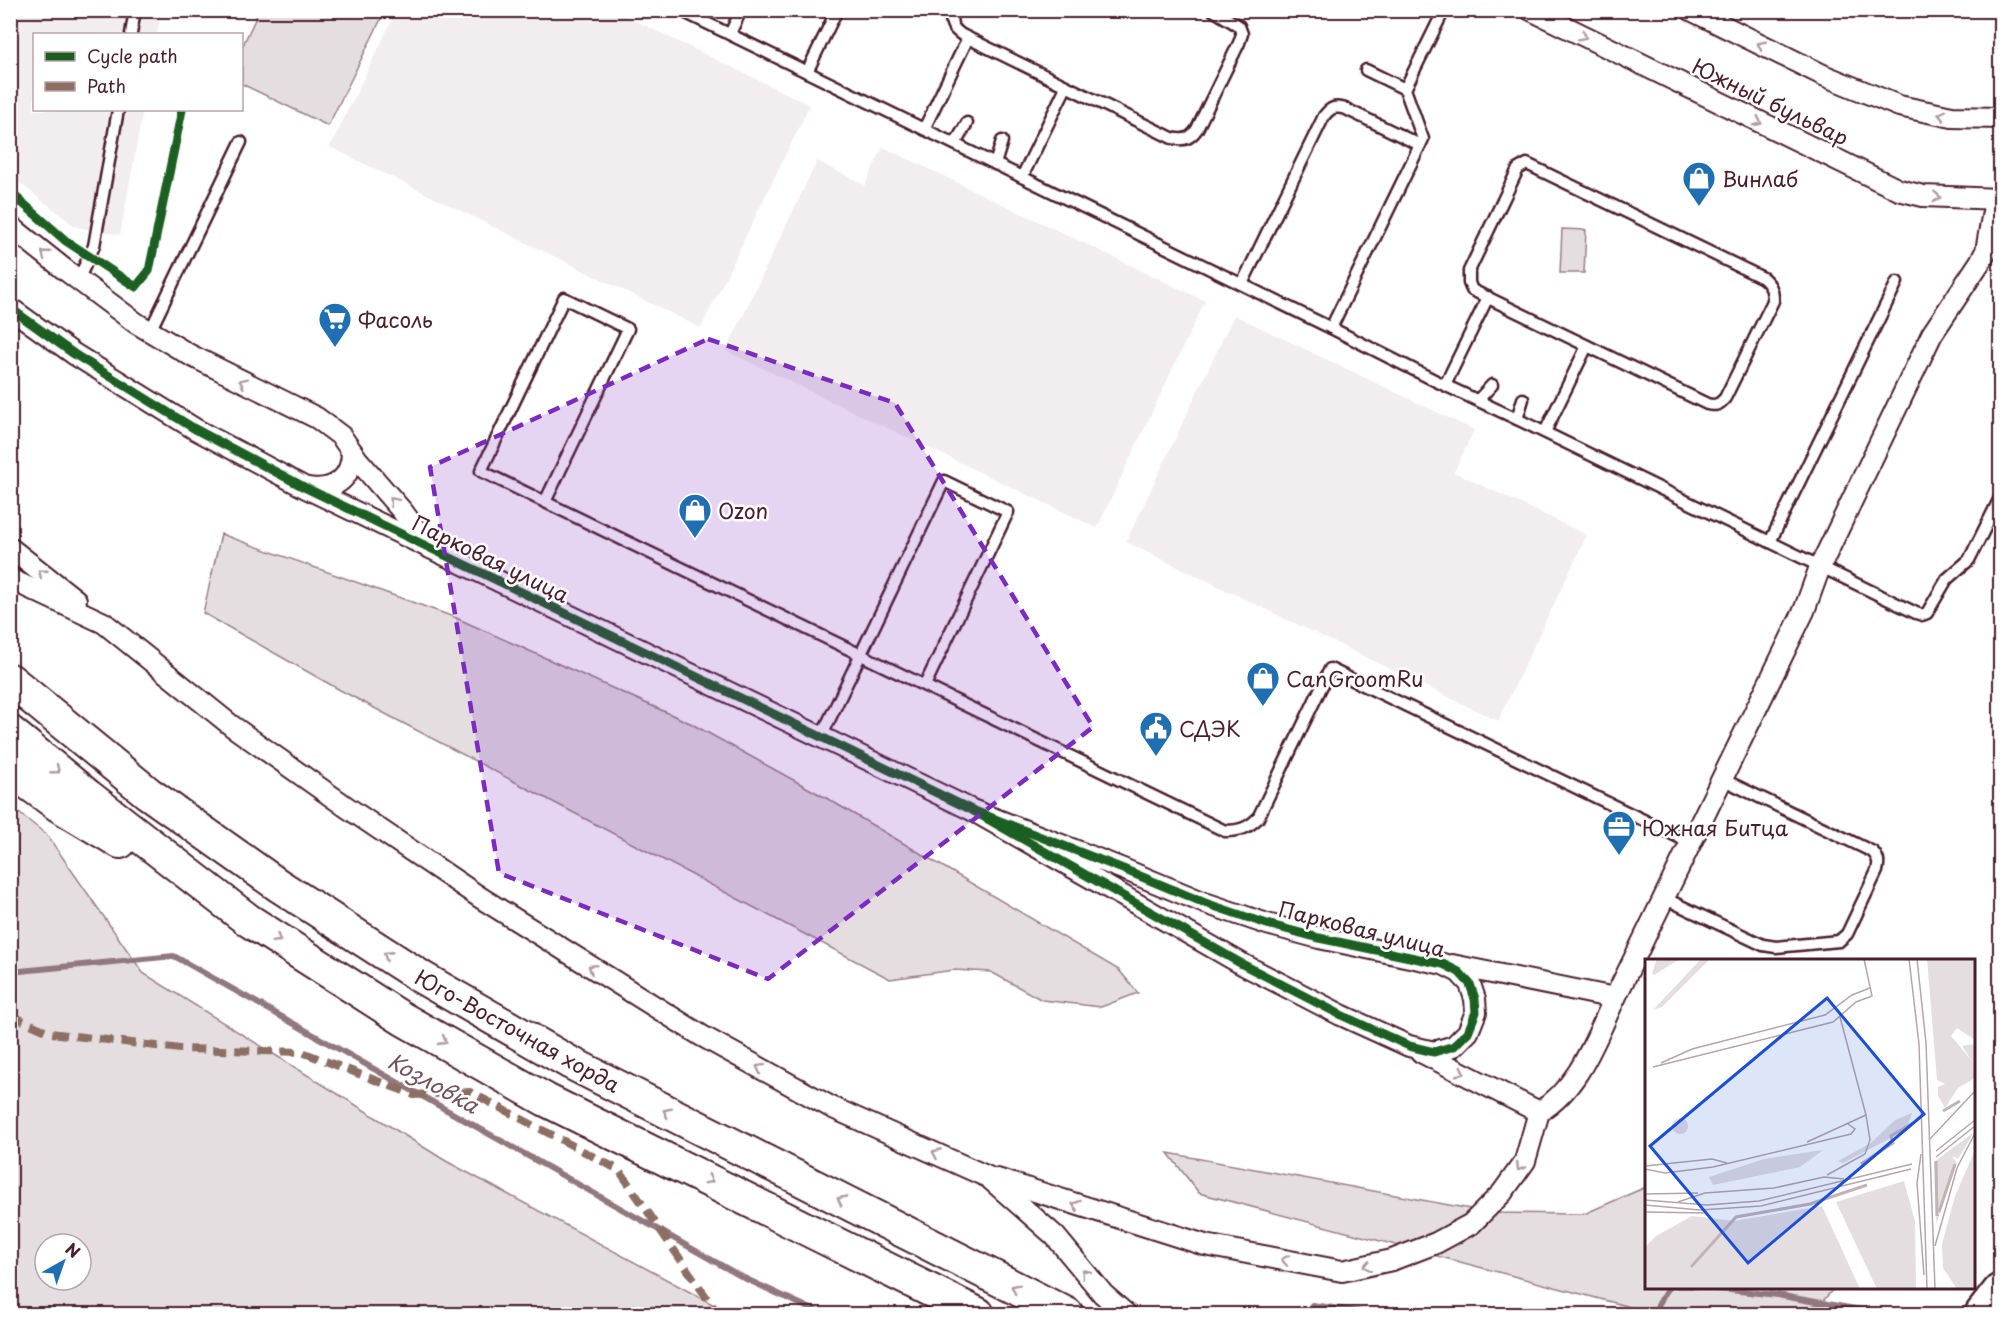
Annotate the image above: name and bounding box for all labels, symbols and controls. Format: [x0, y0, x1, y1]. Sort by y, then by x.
one-way arrow [1577, 29, 1588, 41]
legend [33, 33, 243, 111]
one-way arrow [1757, 40, 1768, 52]
text: Cycle path [87, 42, 178, 69]
street label: Южный бульвар [1687, 49, 1855, 153]
text: Path [87, 72, 126, 99]
one-way arrow [1938, 109, 1948, 122]
one-way arrow [1752, 114, 1763, 126]
shop icon: Винлаб [1681, 160, 1717, 207]
place label: Винлаб [1722, 162, 1798, 194]
one-way arrow [1932, 190, 1941, 203]
one-way arrow [41, 251, 52, 262]
supermarket icon: Фасоль [317, 301, 353, 348]
place label: Фасоль [358, 303, 433, 335]
one-way arrow [239, 378, 250, 390]
shop icon: Ozon [677, 492, 713, 539]
place label: Ozon [718, 494, 768, 526]
one-way arrow [389, 497, 400, 508]
street label: Парковая улица [407, 506, 576, 610]
one-way arrow [38, 570, 49, 581]
shop icon: CanGroomRu [1245, 660, 1281, 707]
place label: CanGroomRu [1286, 662, 1424, 694]
public building icon: СДЭК [1138, 710, 1174, 757]
place label: СДЭК [1179, 712, 1241, 744]
one-way arrow [49, 762, 60, 773]
office icon: Южная Битца [1601, 809, 1637, 856]
place label: Южная Битца [1642, 811, 1789, 843]
street label: Парковая улица [1275, 892, 1450, 964]
one-way arrow [271, 931, 282, 942]
one-way arrow [383, 951, 394, 962]
inset map [1645, 959, 1975, 1289]
street label: Юго-Восточная хорда [410, 960, 626, 1100]
one-way arrow [588, 965, 599, 976]
one-way arrow [437, 1034, 447, 1046]
water label: Козловка [383, 1043, 487, 1121]
one-way arrow [756, 1064, 766, 1075]
one-way arrow [1454, 1065, 1465, 1077]
one-way arrow [662, 1107, 673, 1119]
one-way arrow [931, 1148, 942, 1160]
one-way arrow [1515, 1161, 1527, 1171]
one-way arrow [703, 1173, 713, 1184]
one-way arrow [836, 1196, 847, 1207]
one-way arrow [1071, 1200, 1082, 1212]
north arrow [33, 1232, 93, 1292]
text: N [61, 1236, 86, 1263]
one-way arrow [1280, 1254, 1290, 1267]
one-way arrow [1362, 1259, 1372, 1272]
one-way arrow [1082, 1269, 1093, 1280]
one-way arrow [1010, 1284, 1021, 1295]

